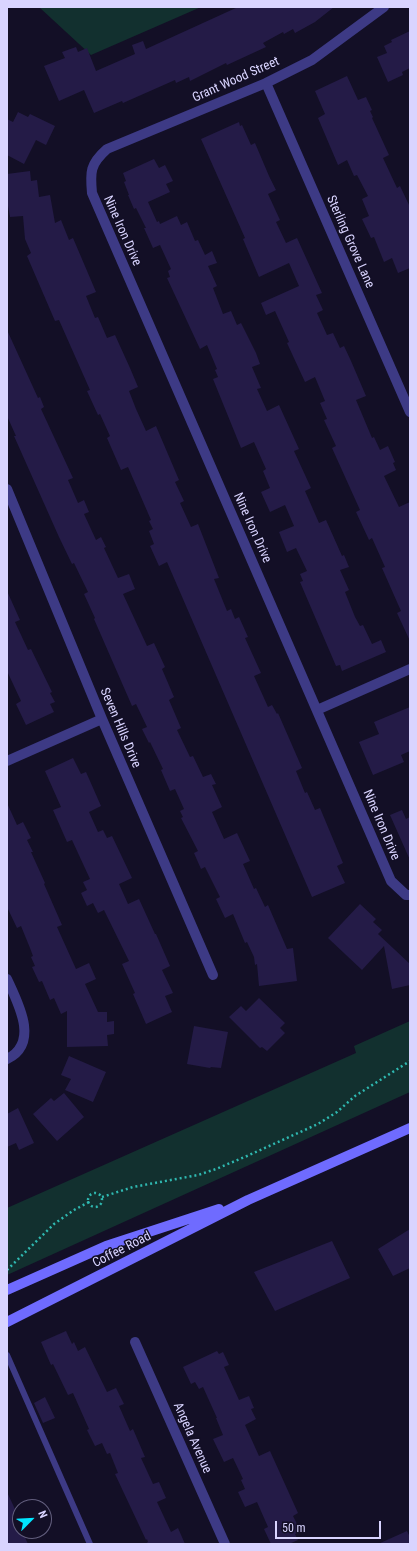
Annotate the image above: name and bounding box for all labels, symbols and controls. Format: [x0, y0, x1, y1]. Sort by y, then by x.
street label: Grant Wood Street [190, 54, 282, 106]
street label: Nine Iron Drive [100, 193, 144, 269]
street label: Sterling Grove Lane [323, 193, 377, 291]
street label: Nine Iron Drive [230, 490, 274, 566]
street label: Seven Hills Drive [96, 686, 144, 770]
street label: Nine Iron Drive [359, 787, 403, 863]
street label: Coffee Road [90, 1229, 154, 1271]
street label: Angela Avenue [169, 1400, 215, 1476]
north arrow [12, 1499, 52, 1539]
text: N [35, 1509, 50, 1520]
scale bar [277, 1513, 383, 1539]
text: 50 m [282, 1521, 306, 1535]

